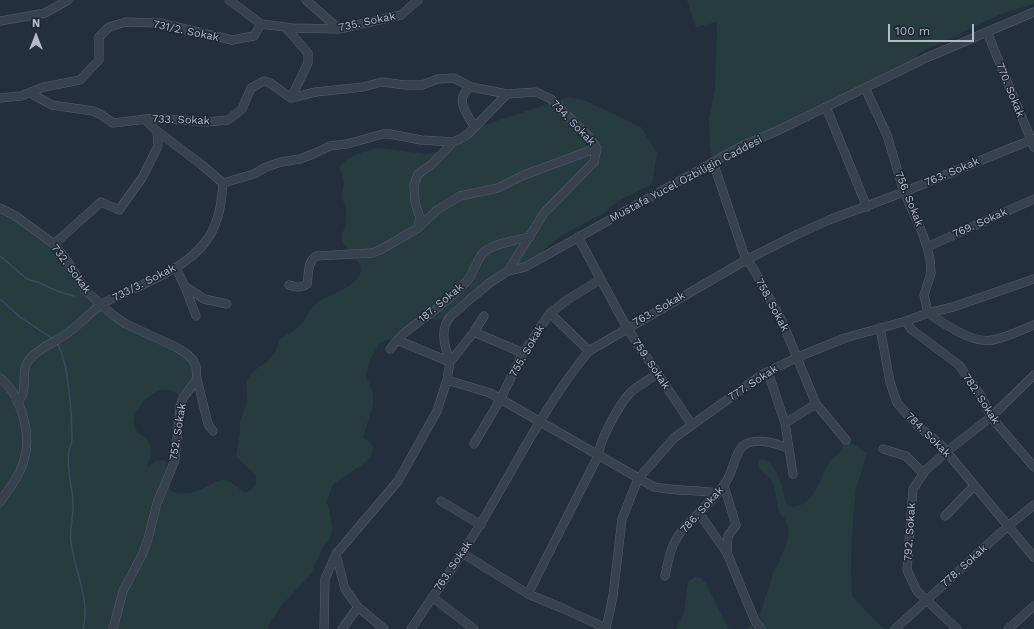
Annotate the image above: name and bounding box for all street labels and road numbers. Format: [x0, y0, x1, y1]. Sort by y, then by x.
street label: 735. Sokak [337, 10, 397, 34]
street label: 731/2. Sokak [152, 18, 220, 44]
street label: 770. Sokak [993, 61, 1027, 119]
street label: 734. Sokak [548, 98, 598, 148]
street label: 733. Sokak [152, 112, 210, 128]
street label: Mustafa Yucel Ozbiligin Caddesi [607, 133, 765, 225]
street label: 763. Sokak [923, 155, 981, 189]
street label: 756. Sokak [892, 170, 926, 228]
street label: 769. Sokak [951, 205, 1009, 241]
street label: 732. Sokak [48, 242, 94, 296]
street label: 733/3. Sokak [110, 261, 178, 305]
street label: 758. Sokak [752, 276, 792, 334]
street label: 187. Sokak [416, 280, 466, 326]
street label: 763. Sokak [631, 289, 687, 329]
street label: 755. Sokak [507, 323, 547, 379]
street label: 759. Sokak [629, 336, 673, 392]
street label: 777. Sokak [726, 362, 780, 404]
street label: 782. Sokak [960, 371, 1002, 427]
street label: 752. Sokak [167, 402, 189, 462]
street label: 784. Sokak [903, 410, 953, 460]
street label: 786. Sokak [678, 484, 726, 536]
street label: 792. Sokak [901, 502, 919, 562]
street label: 763. Sokak [431, 538, 475, 594]
street label: 778. Sokak [938, 542, 990, 590]

